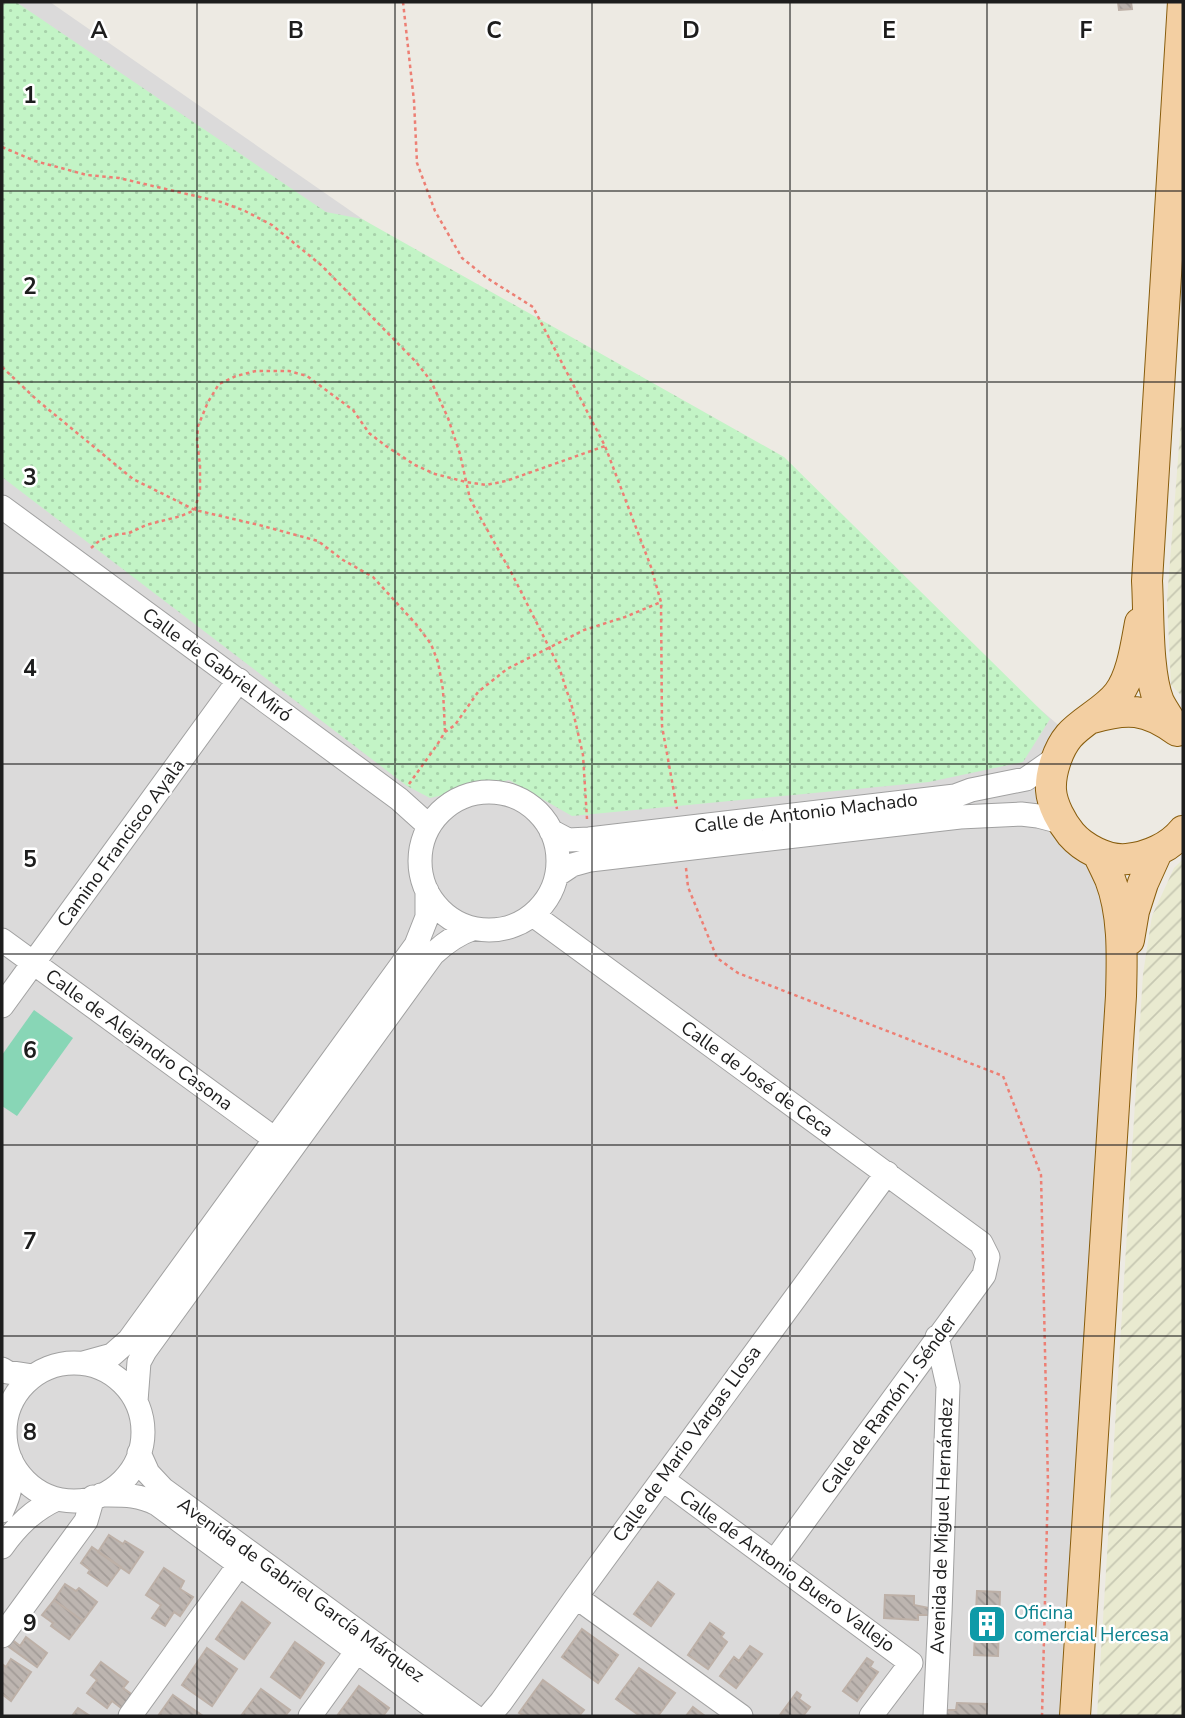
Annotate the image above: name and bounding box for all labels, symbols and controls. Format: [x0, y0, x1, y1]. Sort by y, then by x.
text: A [90, 15, 108, 46]
text: B [288, 15, 304, 46]
text: C [486, 15, 502, 46]
text: D [682, 15, 700, 46]
text: E [882, 15, 896, 46]
text: F [1080, 15, 1093, 46]
text: 1 [23, 80, 37, 111]
text: 2 [23, 271, 37, 302]
text: 3 [23, 462, 37, 493]
street label: Calle de Gabriel Miró [137, 602, 297, 728]
text: 4 [23, 653, 37, 684]
street label: Camino Francisco Ayala [51, 754, 191, 932]
street label: Calle de Antonio Machado [693, 786, 919, 840]
text: 5 [23, 844, 37, 875]
street label: Calle de Alejandro Casona [40, 963, 238, 1117]
street label: Calle de José de Ceca [675, 1015, 839, 1143]
text: 6 [23, 1035, 37, 1066]
text: 7 [23, 1226, 37, 1257]
street label: Calle de Ramón J. Sénder [815, 1310, 963, 1500]
street label: Calle de Mario Vargas Llosa [607, 1340, 767, 1548]
street label: Avenida de Miguel Hernández [925, 1397, 959, 1655]
text: 8 [23, 1417, 37, 1448]
street label: Calle de Antonio Buero Vallejo [674, 1484, 900, 1658]
street label: Avenida de Gabriel García Márquez [172, 1491, 430, 1689]
place label: Oficina comercial Hercesa [1014, 1600, 1169, 1648]
building icon: Oficina comercial Hercesa [966, 1603, 1008, 1645]
text: 9 [23, 1608, 37, 1639]

